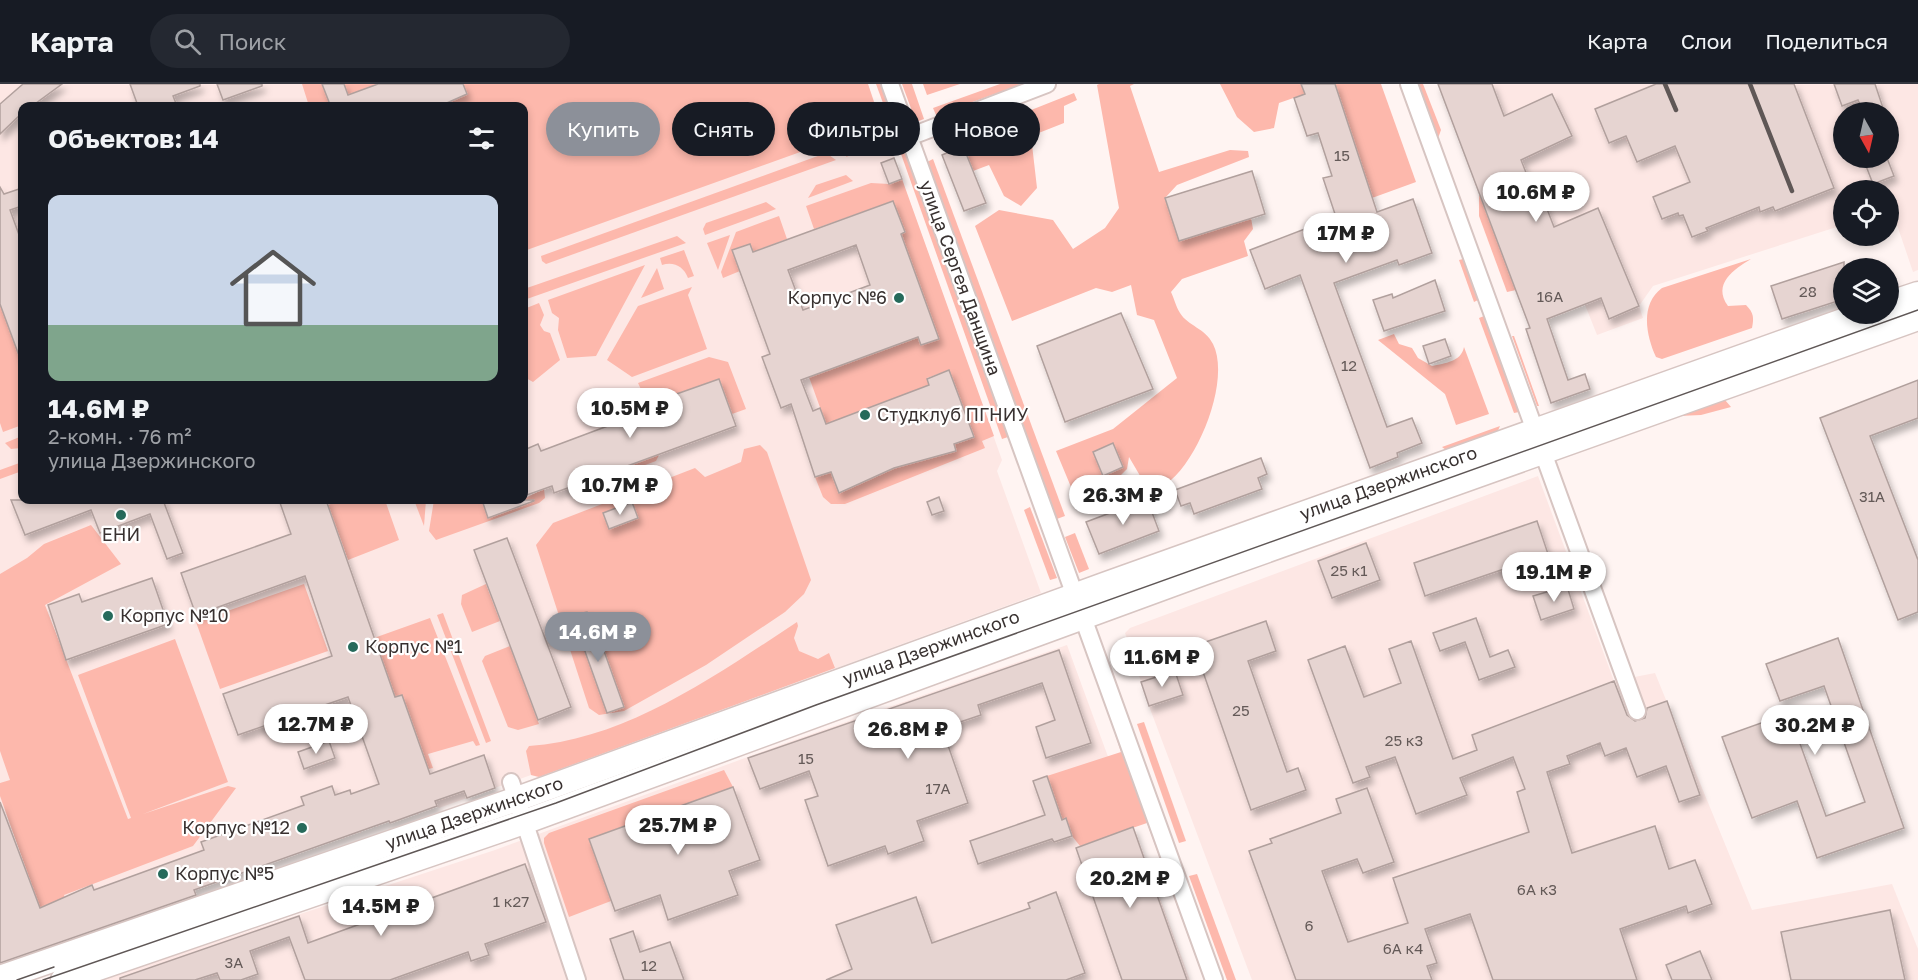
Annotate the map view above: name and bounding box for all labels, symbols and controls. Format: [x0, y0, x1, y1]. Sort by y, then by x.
search box [150, 14, 570, 68]
text: Карта [30, 25, 114, 58]
icon: search [171, 25, 204, 58]
text: Поиск [219, 28, 286, 55]
text: Карта [1587, 28, 1648, 54]
text: Слои [1681, 28, 1732, 54]
text: Поделиться [1765, 28, 1888, 54]
chip: Купить [546, 102, 660, 156]
chip: Снять [672, 102, 775, 156]
chip: Фильтры [787, 102, 920, 156]
chip: Новое [932, 102, 1040, 156]
north arrow [1833, 102, 1899, 168]
map controls [1833, 102, 1899, 324]
icon: filters [465, 122, 498, 155]
text: Объектов: 14 [48, 123, 219, 154]
house number: 15 [1334, 146, 1350, 164]
pin: 10.6M ₽ [1481, 172, 1591, 223]
street label: улица Сергея Данщина [915, 177, 1006, 378]
text: 10.6M ₽ [1497, 179, 1575, 203]
button: locate [1833, 180, 1899, 246]
pin: 17M ₽ [1304, 213, 1388, 264]
text: 17M ₽ [1317, 220, 1375, 244]
icon: home [219, 234, 327, 342]
button: layers [1833, 258, 1899, 324]
house number: 28 [1799, 282, 1817, 300]
place label: Корпус №6 [787, 286, 887, 308]
house number: 16А [1537, 287, 1563, 305]
marker: Корпус №6 [892, 291, 906, 305]
house number: 12 [1341, 356, 1357, 374]
pin: 10.5M ₽ [575, 388, 685, 439]
text: 14.6M ₽ [48, 393, 150, 424]
text: 10.5M ₽ [591, 395, 669, 419]
place label: Студклуб ПГНИУ [877, 403, 1028, 425]
marker: Студклуб ПГНИУ [858, 408, 872, 422]
text: 2-комн. · 76 m² [48, 424, 192, 448]
street label: улица Дзержинского [1296, 441, 1480, 524]
text: улица Дзержинского [48, 448, 255, 472]
pin: 10.7M ₽ [565, 465, 675, 516]
text: 10.7M ₽ [582, 472, 658, 496]
pin: 26.3M ₽ [1068, 475, 1178, 526]
text: 26.3M ₽ [1083, 482, 1163, 506]
house number: 31А [1859, 487, 1885, 505]
marker: ЕНИ [114, 508, 128, 522]
place label: ЕНИ [102, 523, 140, 545]
pin: 19.1M ₽ [1499, 552, 1609, 603]
text: 19.1M ₽ [1516, 559, 1592, 583]
house number: 25 к1 [1330, 561, 1368, 579]
place label: Корпус №10 [120, 604, 229, 626]
street label: улица Дзержинского [839, 605, 1022, 689]
marker: Корпус №10 [101, 609, 115, 623]
pin: 14.6M ₽ [543, 612, 653, 663]
text: 14.6M ₽ [559, 619, 637, 643]
place label: Корпус №1 [365, 635, 463, 657]
pin: 11.6M ₽ [1107, 637, 1217, 688]
marker: Корпус №1 [346, 640, 360, 654]
text: 11.6M ₽ [1124, 644, 1200, 668]
house number: 25 [1232, 701, 1250, 719]
pin: 12.7M ₽ [261, 704, 371, 755]
pin: 30.2M ₽ [1760, 705, 1870, 756]
pin: 26.8M ₽ [853, 709, 963, 760]
text: 12.7M ₽ [278, 711, 354, 735]
text: 30.2M ₽ [1775, 712, 1855, 736]
text: 26.8M ₽ [868, 716, 948, 740]
house number: 25 к3 [1385, 731, 1423, 749]
house number: 15 [798, 749, 814, 767]
street label: улица Дзержинского [382, 771, 566, 854]
house number: 17А [925, 779, 951, 797]
pin: 25.7M ₽ [623, 805, 733, 856]
text: 25.7M ₽ [639, 812, 717, 836]
place label: Корпус №12 [182, 816, 290, 838]
marker: Корпус №12 [295, 821, 309, 835]
pin: 20.2M ₽ [1075, 858, 1185, 909]
place label: Корпус №5 [175, 862, 274, 884]
text: 20.2M ₽ [1090, 865, 1170, 889]
marker: Корпус №5 [156, 867, 170, 881]
house number: 6А к3 [1517, 880, 1557, 898]
pin: 14.5M ₽ [326, 886, 436, 937]
house number: 1 к27 [493, 892, 529, 910]
text: 14.5M ₽ [342, 893, 420, 917]
house number: 6 [1304, 916, 1314, 934]
house number: 6А к4 [1383, 939, 1423, 957]
house number: 3А [225, 953, 243, 971]
house number: 12 [641, 956, 657, 974]

